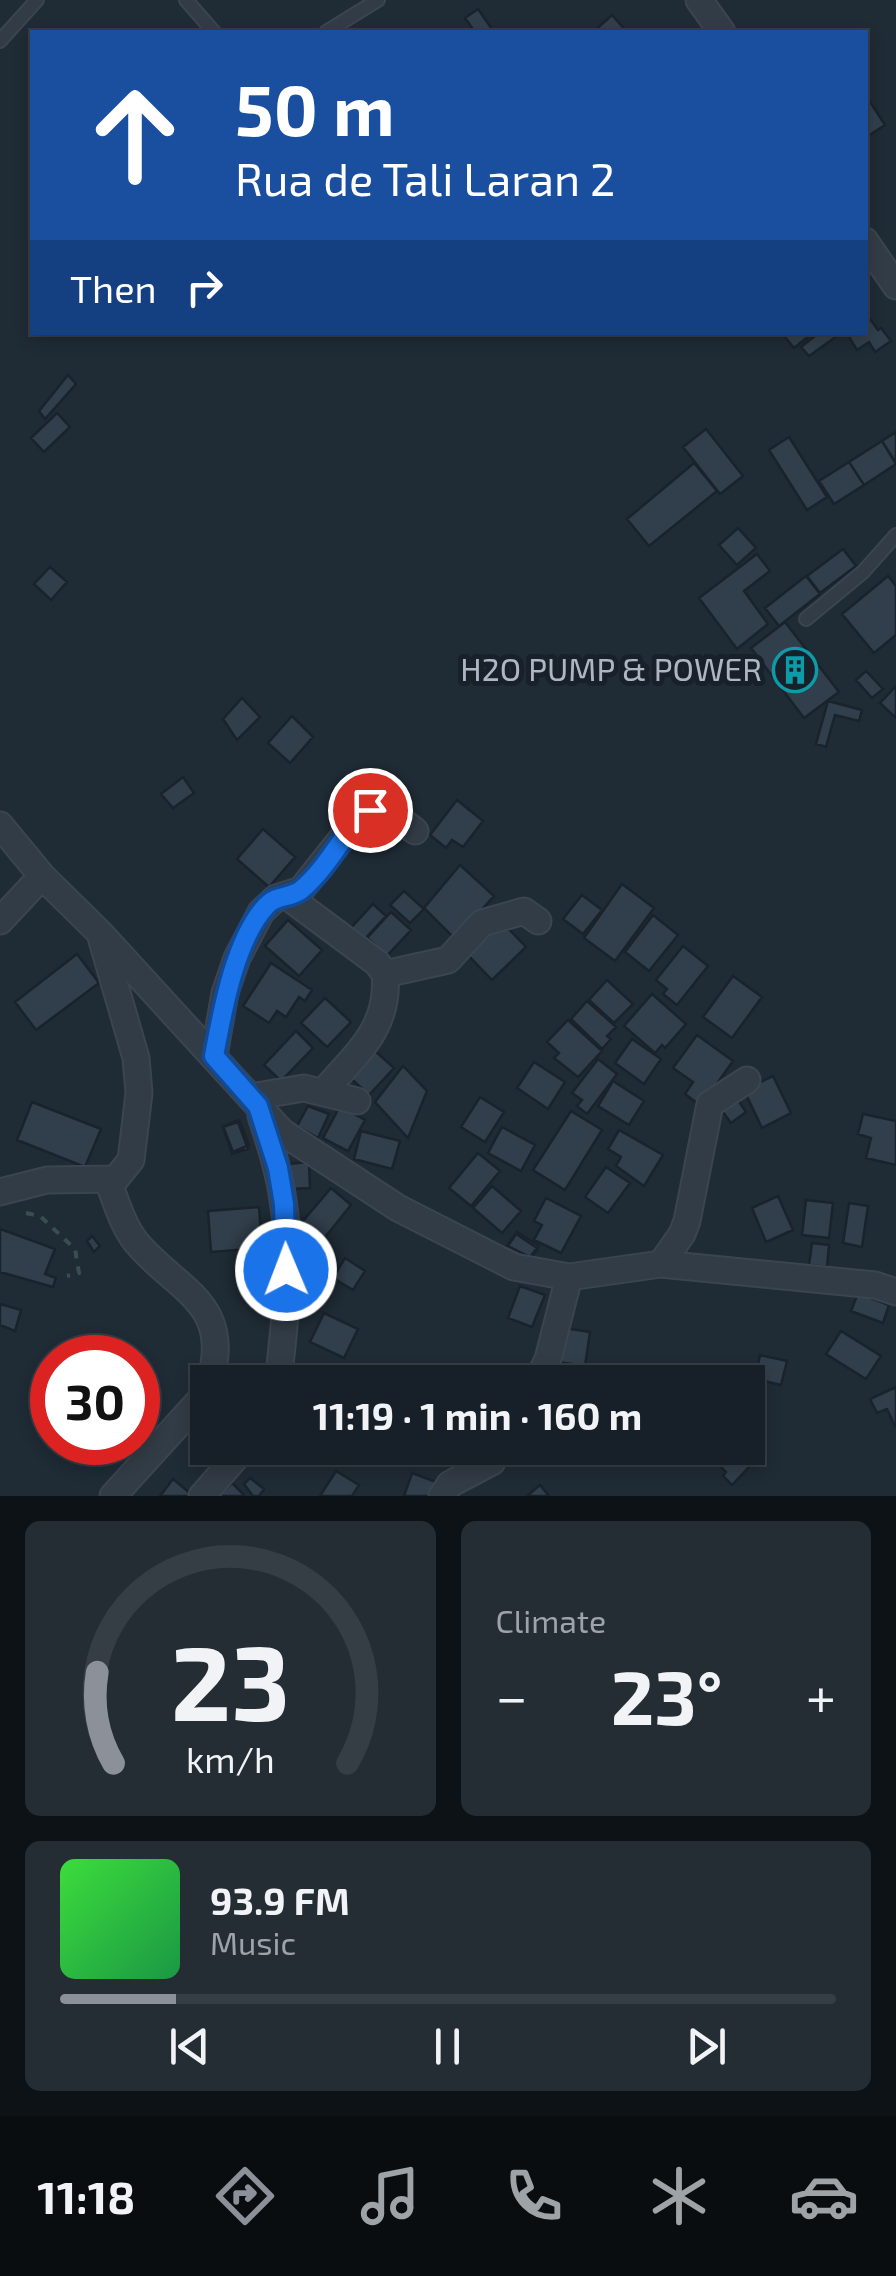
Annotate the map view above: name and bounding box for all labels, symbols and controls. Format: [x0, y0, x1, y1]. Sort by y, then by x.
text: 50 m [235, 66, 395, 150]
icon: ahead [70, 70, 200, 200]
text: Rua de Tali Laran 2 [235, 151, 615, 205]
icon: right [177, 260, 232, 315]
text: Then [70, 265, 157, 311]
building icon: H2O PUMP & POWER [772, 647, 818, 693]
place label: H2O PUMP & POWER [460, 649, 762, 687]
pin [328, 768, 413, 853]
icon: arrive [343, 783, 398, 838]
position arrow [234, 1218, 338, 1322]
speed limit sign: 30 [30, 1335, 160, 1465]
text: 11:19 · 1 min · 160 m [313, 1392, 642, 1438]
text: Climate [496, 1601, 606, 1639]
text: 23 [171, 1617, 290, 1742]
text: 23° [611, 1650, 723, 1740]
text: − [496, 1662, 528, 1728]
text: + [806, 1662, 836, 1728]
text: km/h [186, 1737, 275, 1780]
text: 93.9 FM [210, 1877, 350, 1923]
text: Music [210, 1923, 296, 1961]
icon: previous [162, 2019, 217, 2074]
icon: pause [420, 2019, 475, 2074]
icon: next [679, 2019, 734, 2074]
icon: directions [210, 2161, 280, 2231]
icon: music [355, 2161, 425, 2231]
icon: phone [499, 2161, 569, 2231]
icon: climate [644, 2161, 714, 2231]
icon: car [789, 2161, 859, 2231]
text: 11:18 [37, 2169, 135, 2223]

